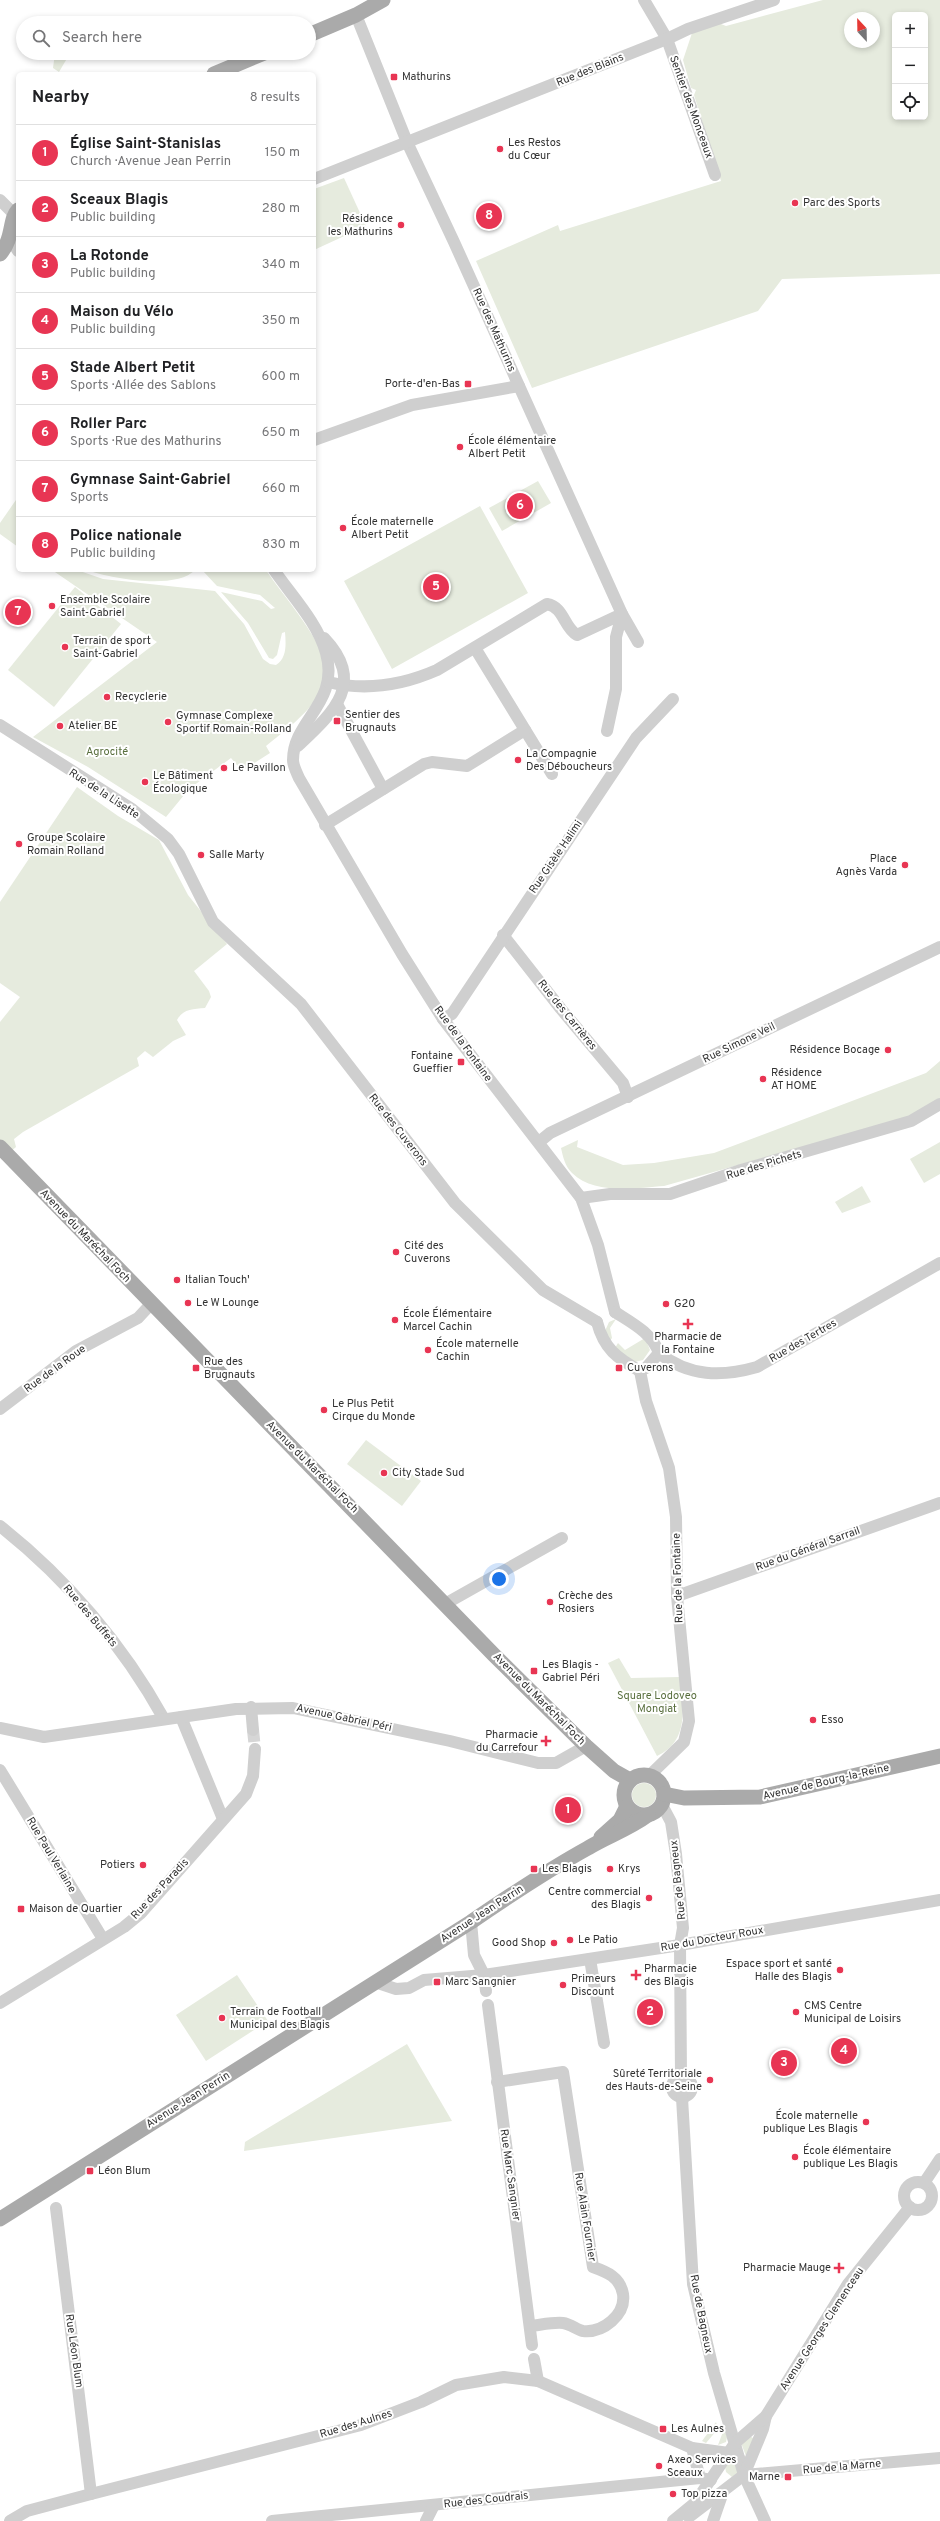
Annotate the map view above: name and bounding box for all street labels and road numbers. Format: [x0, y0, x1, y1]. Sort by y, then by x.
street label: Rue des Blains [554, 50, 626, 90]
street label: Sentier des Monceaux [666, 54, 716, 161]
street label: Rue des Mathurins [469, 286, 519, 374]
street label: Rue de la Lisette [66, 766, 142, 822]
street label: Rue Gisèle Halimi [526, 818, 586, 896]
street label: Rue des Carrières [534, 977, 600, 1053]
street label: Rue de la Fontaine [431, 1003, 495, 1085]
street label: Rue Simone Veil [700, 1019, 778, 1067]
street label: Rue des Cuverons [365, 1091, 431, 1169]
street label: Rue des Pichets [725, 1147, 803, 1183]
street label: Avenue du Maréchal Foch [37, 1186, 133, 1286]
street label: Rue des Tertres [767, 1316, 839, 1366]
street label: Rue de la Roue [21, 1342, 89, 1396]
street label: Avenue du Maréchal Foch [263, 1418, 361, 1516]
street label: Rue du Général Sarrail [754, 1524, 862, 1574]
street label: Rue de la Fontaine [669, 1533, 687, 1623]
street label: Rue des Buffets [60, 1582, 120, 1650]
street label: Avenue du Maréchal Foch [490, 1650, 588, 1748]
street label: Avenue Gabriel Péri [295, 1701, 393, 1735]
street label: Avenue de Bourg-la-Reine [761, 1761, 891, 1803]
street label: Rue Paul Verlaine [23, 1815, 79, 1895]
street label: Rue de Bagneux [667, 1839, 689, 1921]
street label: Rue des Paradis [128, 1856, 192, 1922]
street label: Avenue Jean Perrin [438, 1882, 526, 1946]
street label: Rue du Docteur Roux [660, 1923, 765, 1955]
street label: Avenue Jean Perrin [143, 2069, 233, 2131]
street label: Rue Marc Sangnier [497, 2128, 523, 2223]
street label: Rue Alain Fournier [571, 2171, 599, 2263]
street label: Avenue Georges Clemenceau [777, 2265, 867, 2393]
street label: Rue de Bagneux [686, 2273, 716, 2355]
street label: Rue Léon Blum [62, 2313, 86, 2389]
street label: Rue des Aulnes [318, 2406, 394, 2442]
street label: Rue de la Marne [802, 2457, 882, 2477]
street label: Rue des Coudrais [443, 2489, 529, 2511]

